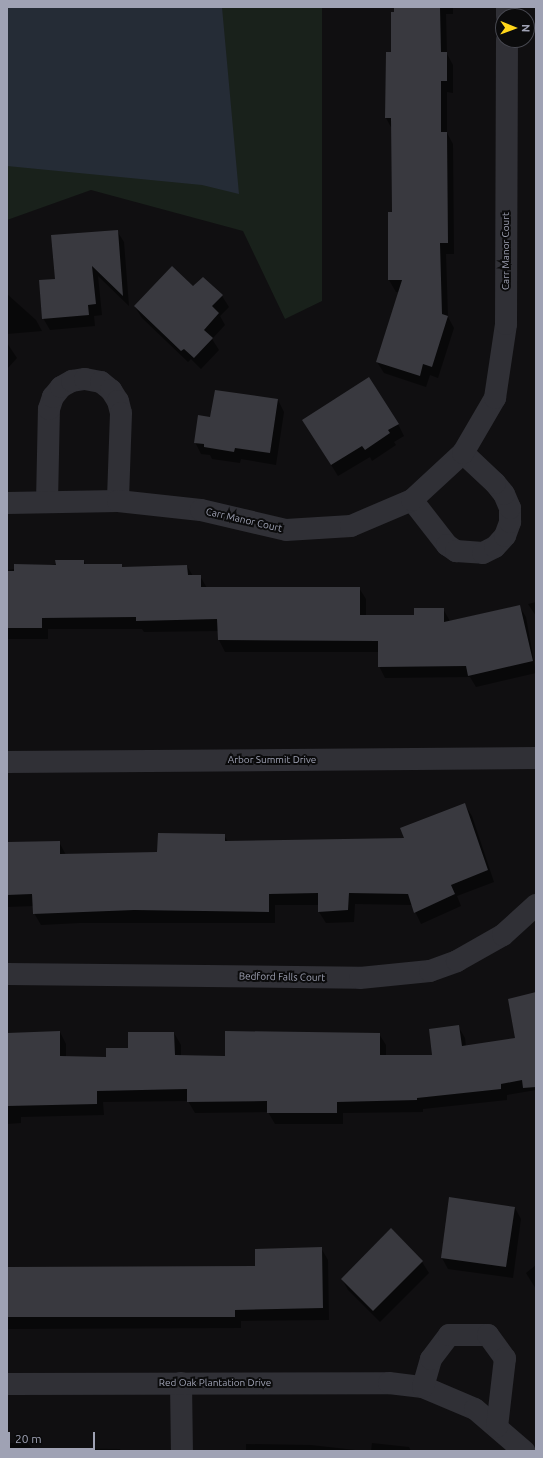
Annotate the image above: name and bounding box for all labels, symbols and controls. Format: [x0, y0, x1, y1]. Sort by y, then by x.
north arrow [495, 8, 535, 48]
text: N [520, 24, 532, 32]
street label: Carr Manor Court [500, 212, 512, 290]
street label: Carr Manor Court [205, 505, 283, 535]
street label: Arbor Summit Drive [228, 754, 316, 766]
street label: Bedford Falls Court [239, 970, 325, 984]
street label: Red Oak Plantation Drive [159, 1377, 271, 1389]
scale bar [10, 1424, 97, 1450]
text: 20 m [15, 1432, 42, 1445]

